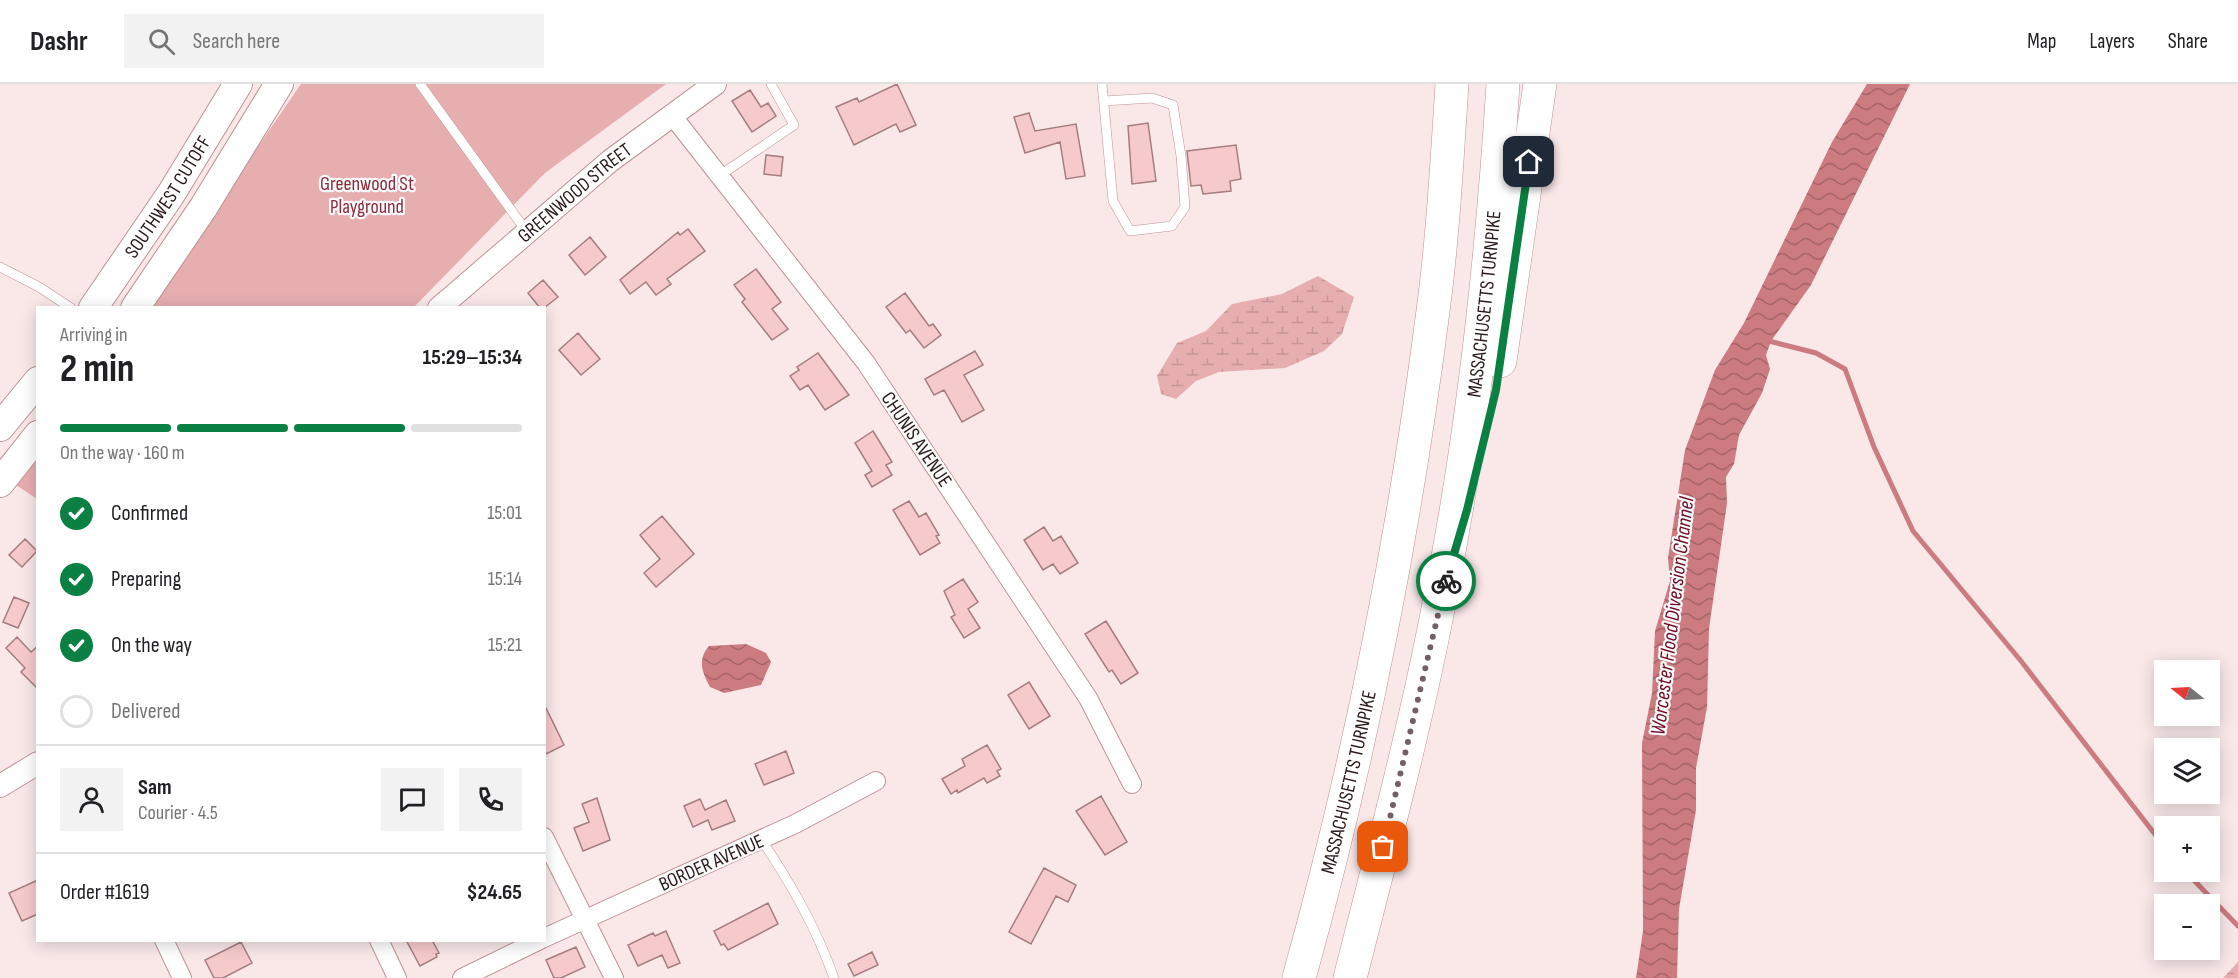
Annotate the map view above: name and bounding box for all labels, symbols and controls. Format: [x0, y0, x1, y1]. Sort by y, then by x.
search box [124, 14, 544, 68]
text: Dashr [30, 25, 88, 58]
icon: search [145, 25, 178, 58]
text: Search here [193, 28, 280, 55]
text: Map [2027, 29, 2056, 54]
text: Layers [2089, 29, 2135, 54]
text: Share [2168, 29, 2208, 54]
street label: SOUTHWEST CUTOFF [120, 132, 217, 263]
pin [1503, 136, 1554, 187]
street label: GREENWOOD STREET [513, 138, 637, 248]
icon: home [1512, 145, 1545, 178]
park label: Greenwood St Playground [320, 172, 414, 219]
street label: MASSACHUSETTS TURNPIKE [1462, 210, 1507, 399]
text: Arriving in [60, 323, 128, 347]
text: 15:29–15:34 [423, 344, 522, 371]
text: 2 min [60, 346, 134, 393]
street label: CHUNIS AVENUE [876, 388, 957, 492]
text: On the way · 160 m [60, 441, 185, 465]
water label: Worcester Flood Diversion Channel [1645, 495, 1700, 736]
icon: check [60, 497, 93, 530]
text: Confirmed [111, 500, 188, 527]
text: 15:01 [487, 501, 522, 525]
courier [1416, 551, 1476, 611]
icon: check [60, 563, 93, 596]
icon: bike [1430, 565, 1463, 598]
text: Preparing [111, 566, 181, 593]
text: 15:14 [488, 567, 522, 591]
icon: check [60, 629, 93, 662]
text: On the way [111, 632, 192, 659]
text: 15:21 [488, 633, 522, 657]
north arrow [2154, 660, 2220, 726]
map controls [2154, 660, 2220, 960]
street label: MASSACHUSETTS TURNPIKE [1316, 688, 1382, 876]
text: Delivered [111, 698, 180, 725]
button: layers [2154, 738, 2220, 804]
button: person [60, 768, 123, 831]
button: chat [381, 768, 444, 831]
button: phone [459, 768, 522, 831]
text: Sam [138, 774, 172, 801]
text: Courier · 4.5 [138, 801, 218, 825]
button: + [2154, 816, 2220, 882]
pin [1357, 821, 1408, 872]
street label: BORDER AVENUE [655, 829, 767, 897]
icon: bag [1366, 830, 1399, 863]
text: Order #1619 [60, 879, 149, 906]
text: $24.65 [466, 879, 522, 906]
button: − [2154, 894, 2220, 960]

